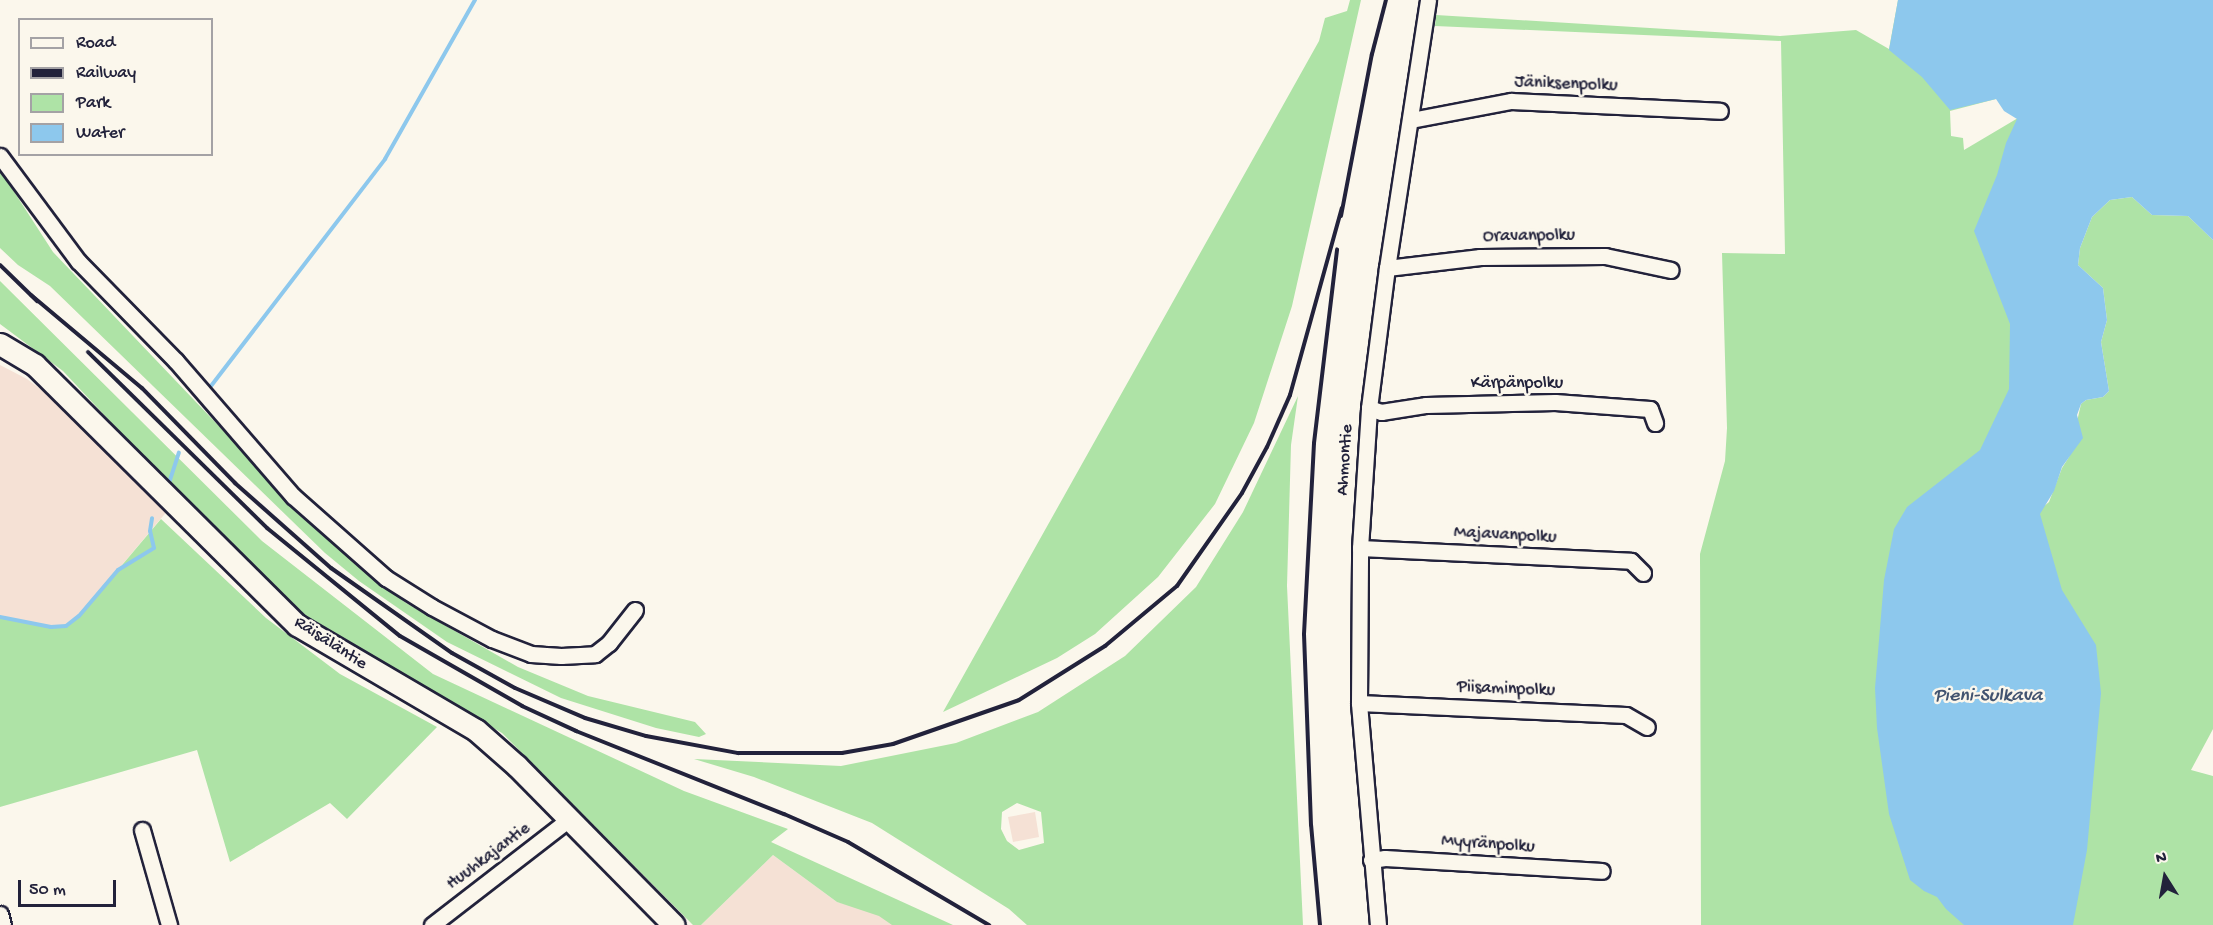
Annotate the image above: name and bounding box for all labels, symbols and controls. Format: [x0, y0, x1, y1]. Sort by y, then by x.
legend [18, 18, 213, 156]
text: Road [76, 33, 115, 54]
text: Railway [76, 63, 136, 84]
street label: Jäniksenpolku [1514, 72, 1618, 98]
text: Park [76, 93, 110, 114]
text: Water [76, 123, 124, 144]
street label: Oravanpolku [1483, 225, 1575, 249]
street label: Kärpänpolku [1471, 373, 1563, 395]
street label: Ahmontie [1333, 424, 1359, 496]
street label: Majavanpolku [1453, 523, 1557, 549]
street label: Räisäläntie [289, 612, 371, 676]
street label: Piisaminpolku [1457, 677, 1555, 703]
water label: Pieni-Sulkava [1934, 684, 2042, 708]
street label: Huuhkajantie [443, 819, 535, 895]
street label: Myyränpolku [1440, 831, 1536, 859]
north arrow [2135, 847, 2195, 907]
text: N [2155, 849, 2168, 869]
scale bar [21, 868, 118, 906]
text: 50 m [29, 880, 66, 901]

